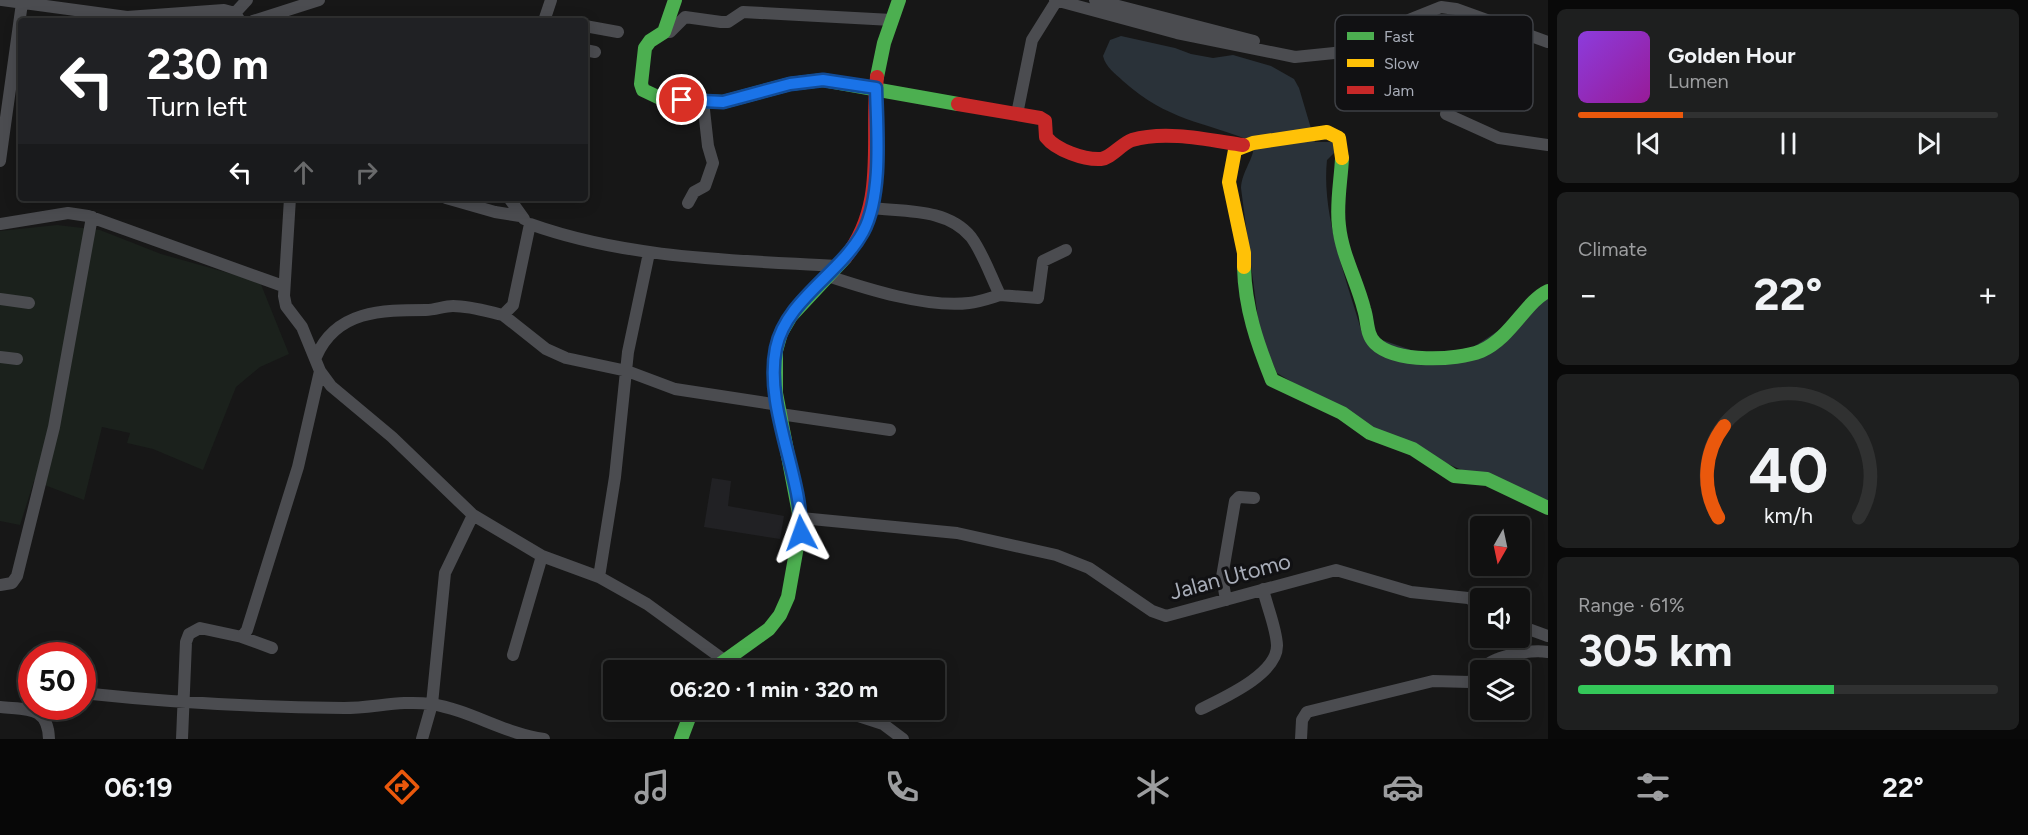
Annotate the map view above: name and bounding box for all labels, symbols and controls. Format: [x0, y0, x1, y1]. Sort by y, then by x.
legend [1335, 15, 1533, 111]
text: Fast [1384, 27, 1414, 46]
text: 230 m [147, 39, 269, 90]
icon: left [48, 42, 126, 120]
text: Golden Hour [1668, 42, 1796, 69]
text: Slow [1384, 54, 1419, 73]
text: Lumen [1668, 69, 1729, 93]
pin [656, 74, 707, 125]
text: Jam [1384, 81, 1414, 100]
icon: arrive [665, 83, 698, 116]
text: Turn left [147, 90, 247, 123]
icon: previous [1632, 127, 1665, 160]
icon: pause [1772, 127, 1805, 160]
icon: next [1912, 127, 1945, 160]
icon: left [224, 156, 257, 189]
icon: ahead [287, 156, 320, 189]
icon: right [350, 156, 383, 189]
text: Climate [1578, 237, 1647, 261]
text: 22° [1753, 267, 1823, 321]
text: − [1578, 275, 1599, 314]
text: + [1977, 275, 1998, 314]
text: 40 [1748, 433, 1828, 508]
position arrow [769, 501, 833, 565]
text: km/h [1764, 503, 1812, 528]
north arrow [1470, 516, 1530, 576]
map controls [1470, 516, 1530, 720]
street label: Jalan Utomo [1167, 547, 1294, 606]
button: sound [1470, 588, 1530, 648]
text: Range · 61% [1578, 593, 1685, 617]
text: 305 km [1578, 623, 1733, 677]
speed limit sign: 50 [18, 642, 96, 720]
button: layers [1470, 660, 1530, 720]
text: 06:20 · 1 min · 320 m [670, 676, 878, 703]
icon: directions [381, 766, 423, 808]
icon: music [631, 766, 673, 808]
icon: phone [881, 766, 923, 808]
icon: climate [1132, 766, 1174, 808]
icon: car [1382, 766, 1424, 808]
icon: filters [1632, 766, 1674, 808]
text: 06:19 [104, 771, 172, 804]
text: 22° [1882, 771, 1924, 804]

